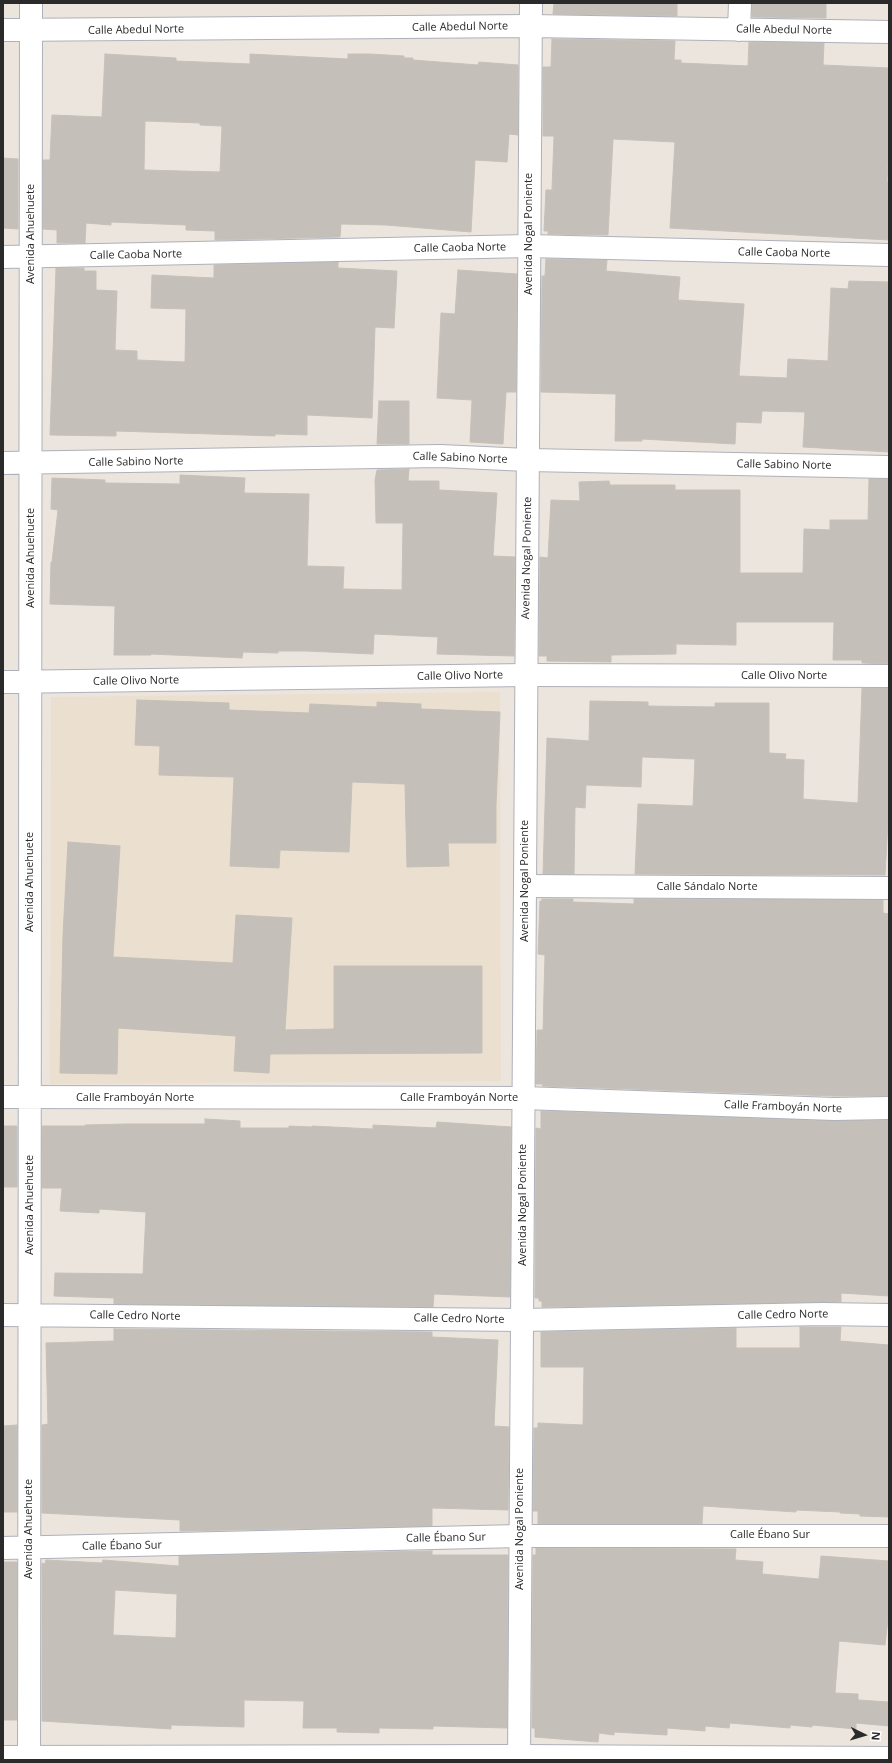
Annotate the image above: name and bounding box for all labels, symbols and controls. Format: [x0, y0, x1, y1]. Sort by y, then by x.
street label: Calle Abedul Norte [412, 20, 508, 34]
street label: Calle Abedul Norte [88, 23, 184, 37]
street label: Calle Abedul Norte [736, 23, 832, 37]
street label: Avenida Nogal Poniente [522, 173, 536, 295]
street label: Avenida Ahuehuete [24, 184, 38, 284]
street label: Calle Caoba Norte [414, 241, 506, 255]
street label: Calle Caoba Norte [738, 246, 830, 260]
street label: Calle Caoba Norte [90, 248, 182, 262]
street label: Calle Sabino Norte [412, 450, 508, 466]
street label: Calle Sabino Norte [88, 455, 184, 469]
street label: Calle Sabino Norte [736, 458, 832, 472]
street label: Avenida Nogal Poniente [519, 497, 535, 619]
street label: Avenida Ahuehuete [24, 508, 38, 608]
street label: Calle Olivo Norte [417, 669, 503, 683]
street label: Calle Olivo Norte [741, 669, 827, 683]
street label: Calle Olivo Norte [93, 674, 179, 688]
street label: Avenida Nogal Poniente [518, 820, 532, 942]
street label: Avenida Ahuehuete [23, 832, 37, 932]
street label: Calle Sándalo Norte [656, 880, 758, 894]
street label: Calle Framboyán Norte [76, 1091, 194, 1105]
street label: Calle Framboyán Norte [400, 1091, 518, 1105]
street label: Calle Framboyán Norte [724, 1098, 842, 1116]
street label: Avenida Nogal Poniente [516, 1144, 530, 1266]
street label: Avenida Ahuehuete [23, 1155, 37, 1255]
street label: Calle Cedro Norte [737, 1308, 829, 1322]
street label: Calle Cedro Norte [89, 1309, 181, 1323]
street label: Calle Cedro Norte [413, 1312, 505, 1326]
street label: Avenida Nogal Poniente [513, 1468, 527, 1590]
street label: Avenida Ahuehuete [22, 1479, 36, 1579]
street label: Calle Ébano Sur [730, 1528, 810, 1542]
street label: Calle Ébano Sur [406, 1531, 486, 1545]
street label: Calle Ébano Sur [82, 1539, 162, 1553]
north arrow [844, 1715, 884, 1755]
text: N [869, 1731, 884, 1741]

